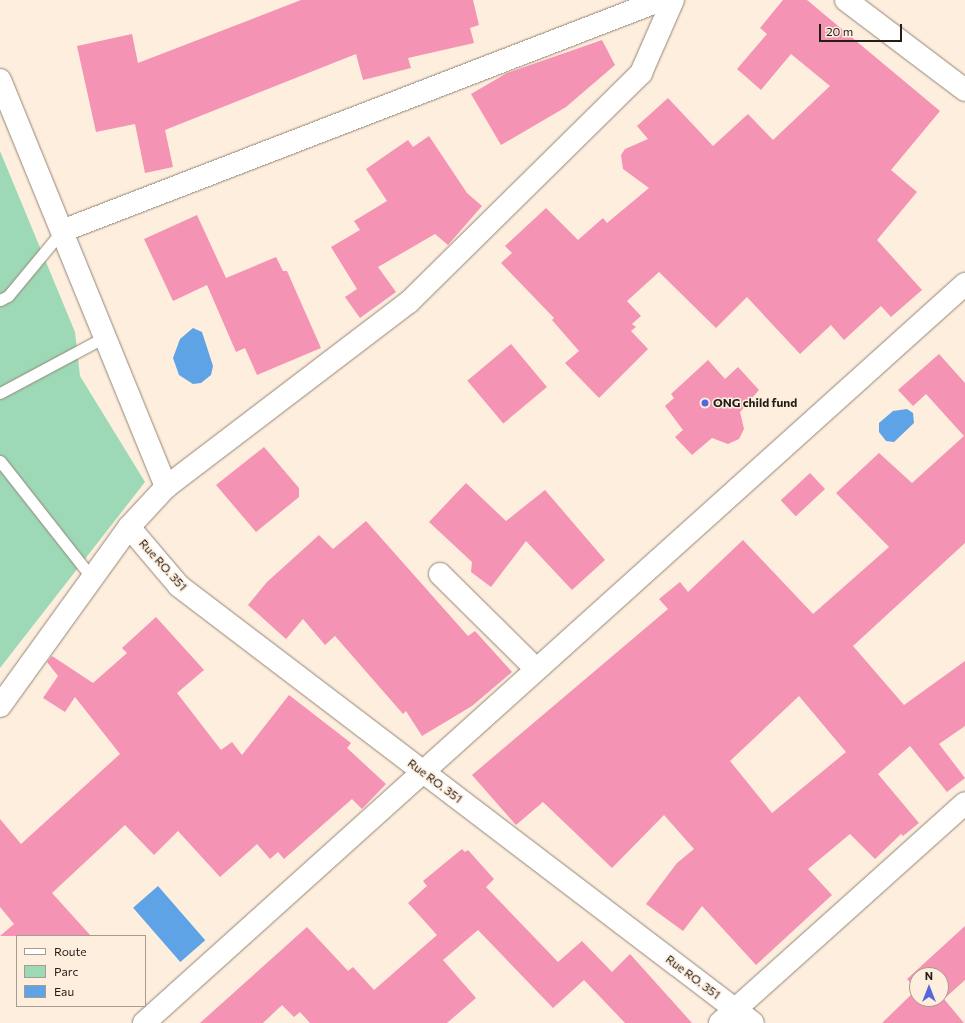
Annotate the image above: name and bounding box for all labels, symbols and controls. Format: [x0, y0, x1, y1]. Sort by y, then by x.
scale bar [821, 16, 904, 42]
text: 20 m [826, 24, 853, 38]
place label: ONG child fund [713, 396, 797, 410]
marker: ONG child fund [700, 398, 710, 408]
street label: Rue RO. 351 [136, 536, 190, 594]
street label: Rue RO. 351 [405, 756, 465, 806]
legend [16, 935, 146, 1007]
text: Route [54, 944, 87, 958]
street label: Rue RO. 351 [663, 952, 723, 1002]
text: Parc [54, 964, 78, 978]
north arrow [909, 967, 949, 1007]
text: N [925, 969, 933, 982]
text: Eau [54, 984, 74, 998]

